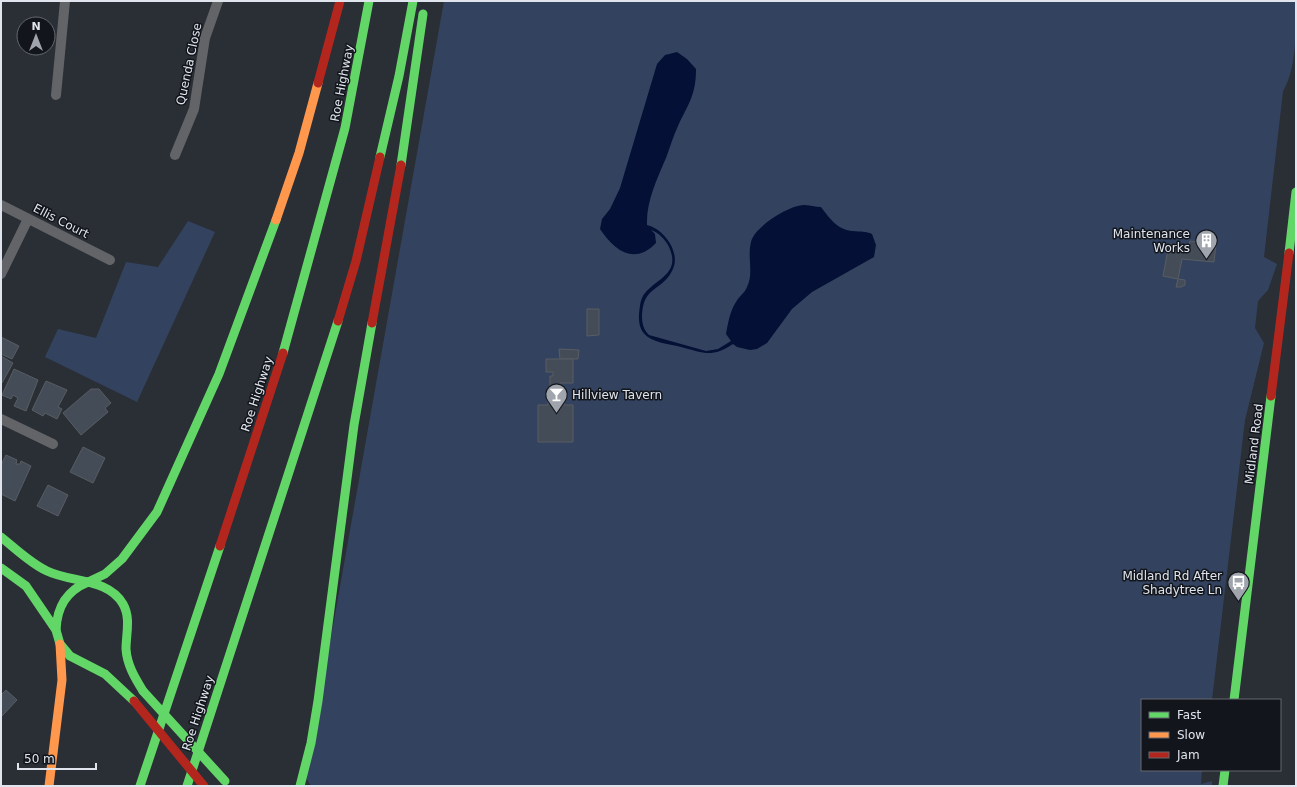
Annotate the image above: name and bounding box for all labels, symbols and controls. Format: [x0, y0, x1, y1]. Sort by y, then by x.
north arrow [16, 16, 56, 56]
text: N [31, 20, 41, 33]
street label: Quenda Close [173, 22, 205, 106]
street label: Roe Highway [328, 43, 356, 123]
street label: Ellis Court [31, 201, 91, 241]
place label: Maintenance Works [1113, 227, 1190, 255]
building icon: Maintenance Works [1193, 228, 1219, 261]
street label: Roe Highway [238, 355, 276, 433]
bar icon: Hillview Tavern [544, 382, 570, 415]
place label: Hillview Tavern [572, 388, 662, 402]
street label: Midland Road [1242, 403, 1266, 485]
place label: Midland Rd After Shadytree Ln [1122, 569, 1222, 597]
bus stop icon: Midland Rd After Shadytree Ln [1225, 570, 1251, 603]
street label: Roe Highway [179, 674, 217, 752]
legend [1141, 699, 1281, 771]
text: Fast [1177, 708, 1201, 722]
text: Slow [1177, 728, 1205, 742]
scale bar [18, 745, 96, 771]
text: Jam [1176, 748, 1200, 762]
text: 50 m [24, 752, 55, 766]

